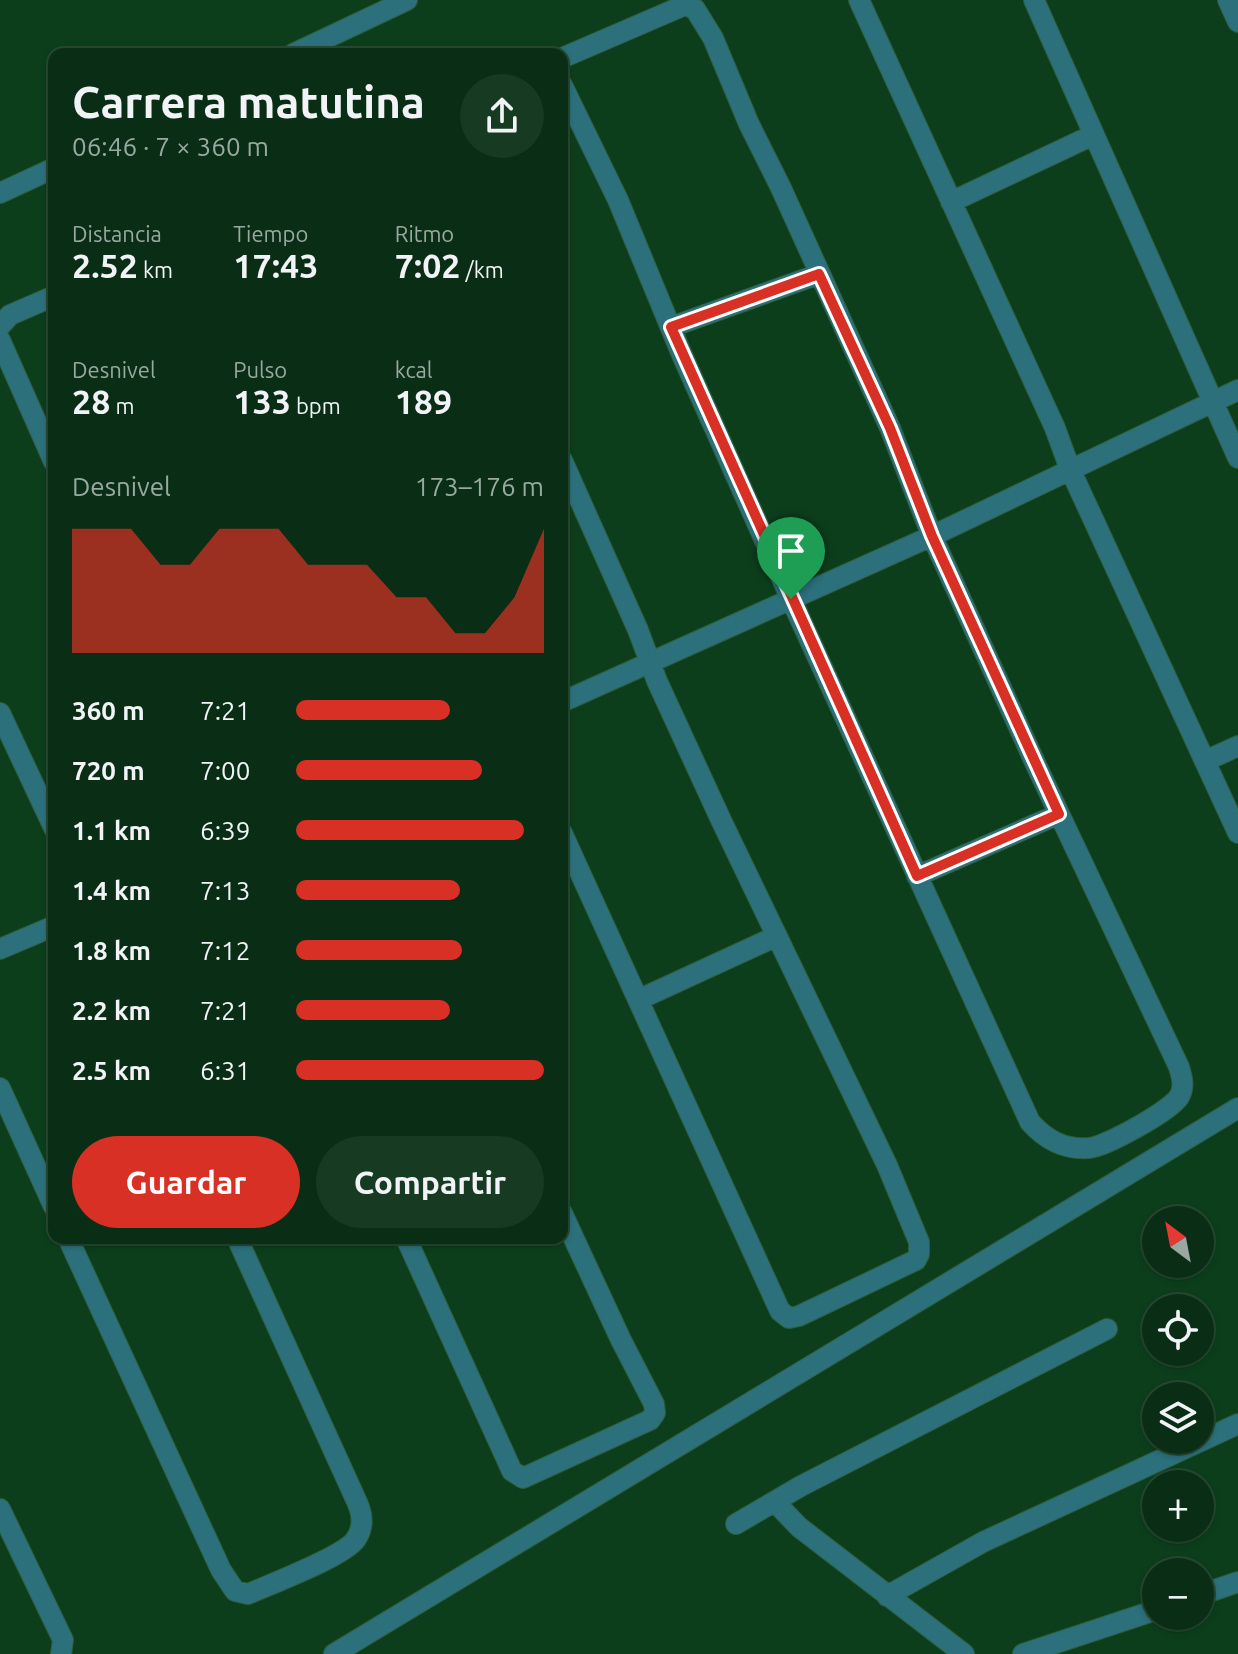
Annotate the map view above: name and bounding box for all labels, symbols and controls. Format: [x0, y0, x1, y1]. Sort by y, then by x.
button: share [460, 74, 544, 158]
text: Carrera matutina [72, 77, 425, 126]
text: 06:46 · 7 × 360 m [72, 132, 269, 161]
text: Distancia [72, 221, 162, 246]
text: Tiempo [233, 221, 308, 246]
text: Ritmo [395, 221, 454, 246]
text: 2.52 [72, 246, 138, 284]
text: 17:43 [233, 246, 318, 284]
text: 7:02 [395, 246, 461, 284]
text: km [138, 257, 173, 282]
text: /km [461, 257, 504, 282]
text: Desnivel [72, 357, 156, 382]
text: Pulso [233, 357, 287, 382]
text: kcal [395, 357, 433, 382]
text: 28 [72, 382, 110, 420]
text: 133 [233, 382, 291, 420]
text: 189 [395, 382, 452, 420]
text: m [110, 393, 134, 418]
text: bpm [291, 393, 341, 418]
text: Desnivel [72, 472, 171, 501]
text: 173–176 m [415, 472, 544, 501]
pin [757, 517, 825, 599]
icon: arrive [769, 529, 813, 573]
text: 360 m [72, 696, 145, 725]
text: 7:21 [200, 696, 250, 725]
text: 720 m [72, 756, 145, 785]
text: 7:00 [200, 756, 250, 785]
text: 1.1 km [72, 816, 151, 845]
text: 6:39 [200, 816, 250, 845]
text: 1.4 km [72, 876, 151, 905]
text: 7:13 [200, 876, 250, 905]
text: 1.8 km [72, 936, 151, 965]
text: 7:12 [200, 936, 250, 965]
text: 2.2 km [72, 996, 151, 1025]
text: 7:21 [200, 996, 250, 1025]
text: 2.5 km [72, 1056, 151, 1085]
text: 6:31 [200, 1056, 250, 1085]
button: Guardar [72, 1136, 300, 1228]
button: Compartir [316, 1136, 544, 1228]
north arrow [1142, 1206, 1214, 1278]
map controls [1142, 1206, 1214, 1630]
button: locate [1142, 1294, 1214, 1366]
button: layers [1142, 1382, 1214, 1454]
button: + [1142, 1470, 1214, 1542]
button: − [1142, 1558, 1214, 1630]

